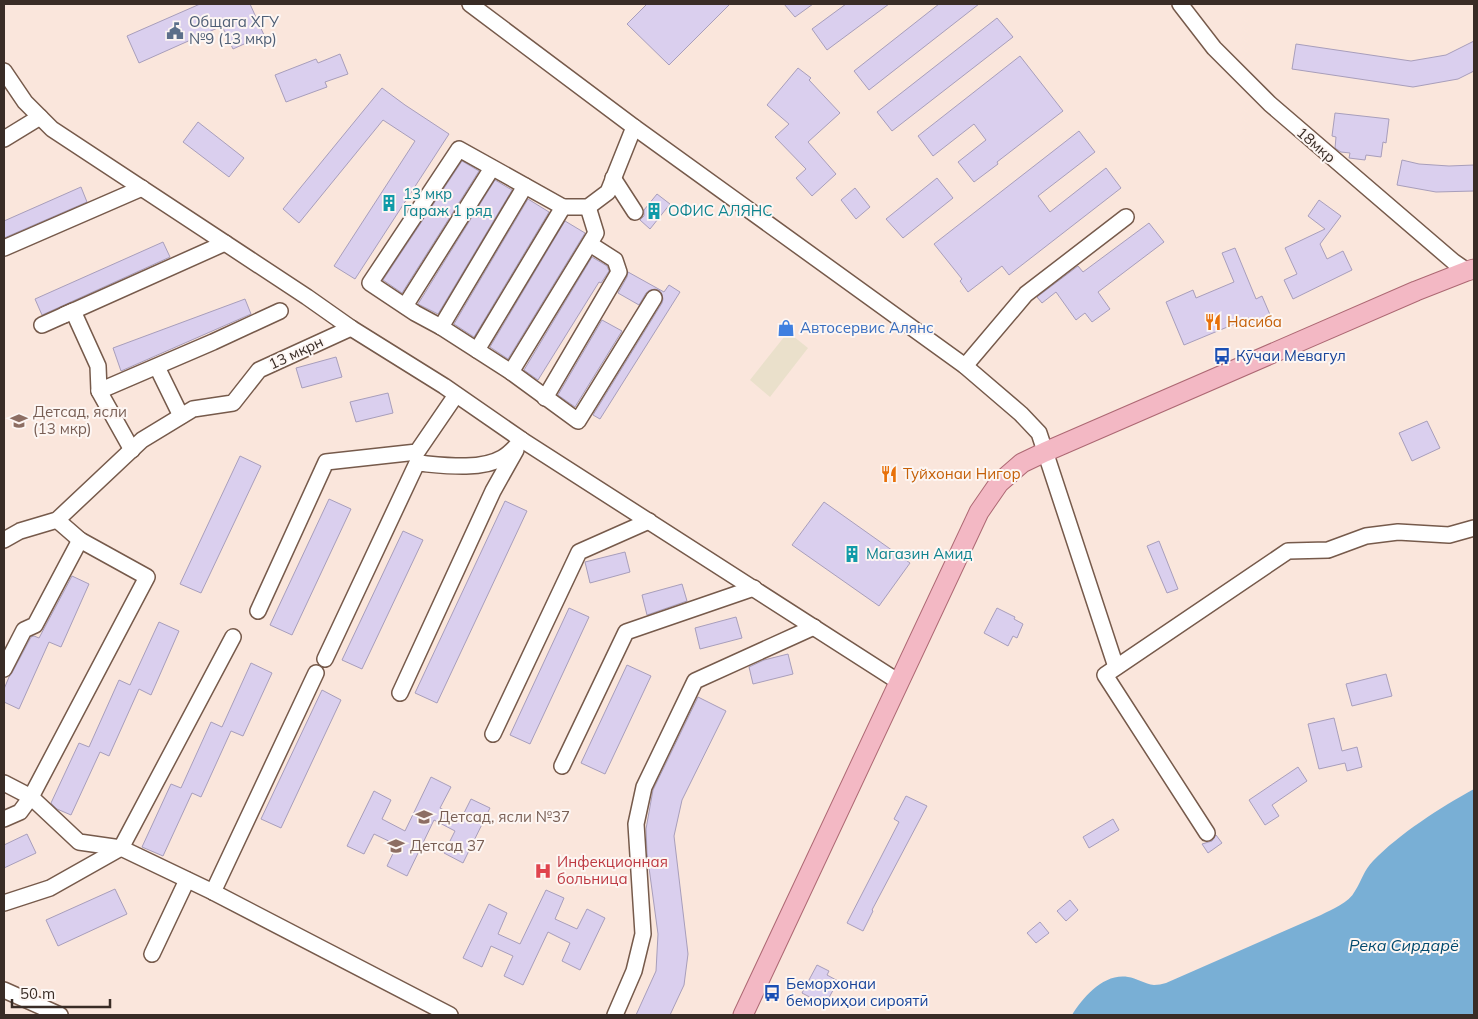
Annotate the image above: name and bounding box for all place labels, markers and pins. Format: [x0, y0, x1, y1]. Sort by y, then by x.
place label: Общага ХГУ №9 (13 мкр) [189, 12, 279, 48]
public building icon: Общага ХГУ №9 (13 мкр) [165, 21, 185, 41]
place label: 13 мкр Гараж 1 ряд [403, 184, 492, 220]
building icon: 13 мкр Гараж 1 ряд [379, 193, 399, 213]
building icon: ОФИС АЛЯНС [644, 201, 664, 221]
place label: ОФИС АЛЯНС [668, 201, 773, 220]
restaurant icon: Насиба [1203, 312, 1223, 332]
place label: Насиба [1227, 312, 1282, 331]
shop icon: Автосервис Алянс [776, 318, 796, 338]
place label: Автосервис Алянс [800, 318, 934, 337]
bus stop icon: Кӯчаи Мевагул [1212, 346, 1232, 366]
place label: Кӯчаи Мевагул [1236, 346, 1346, 365]
place label: Детсад, ясли (13 мкр) [33, 402, 127, 438]
school or university icon: Детсад, ясли (13 мкр) [9, 411, 29, 431]
restaurant icon: Туйхонаи Нигор [879, 464, 899, 484]
place label: Туйхонаи Нигор [903, 464, 1021, 483]
building icon: Магазин Амид [842, 544, 862, 564]
place label: Магазин Амид [866, 544, 972, 563]
school or university icon: Детсад, ясли №37 [414, 807, 434, 827]
place label: Детсад, ясли №37 [438, 807, 570, 826]
school or university icon: Детсад 37 [386, 836, 406, 856]
place label: Детсад 37 [410, 836, 485, 855]
place label: Инфекционная больница [557, 852, 668, 888]
hospital icon: Инфекционная больница [533, 861, 553, 881]
place label: Беморхонаи бемориҳои сироятӣ [786, 974, 928, 1010]
bus stop icon: Беморхонаи бемориҳои сироятӣ [762, 983, 782, 1003]

